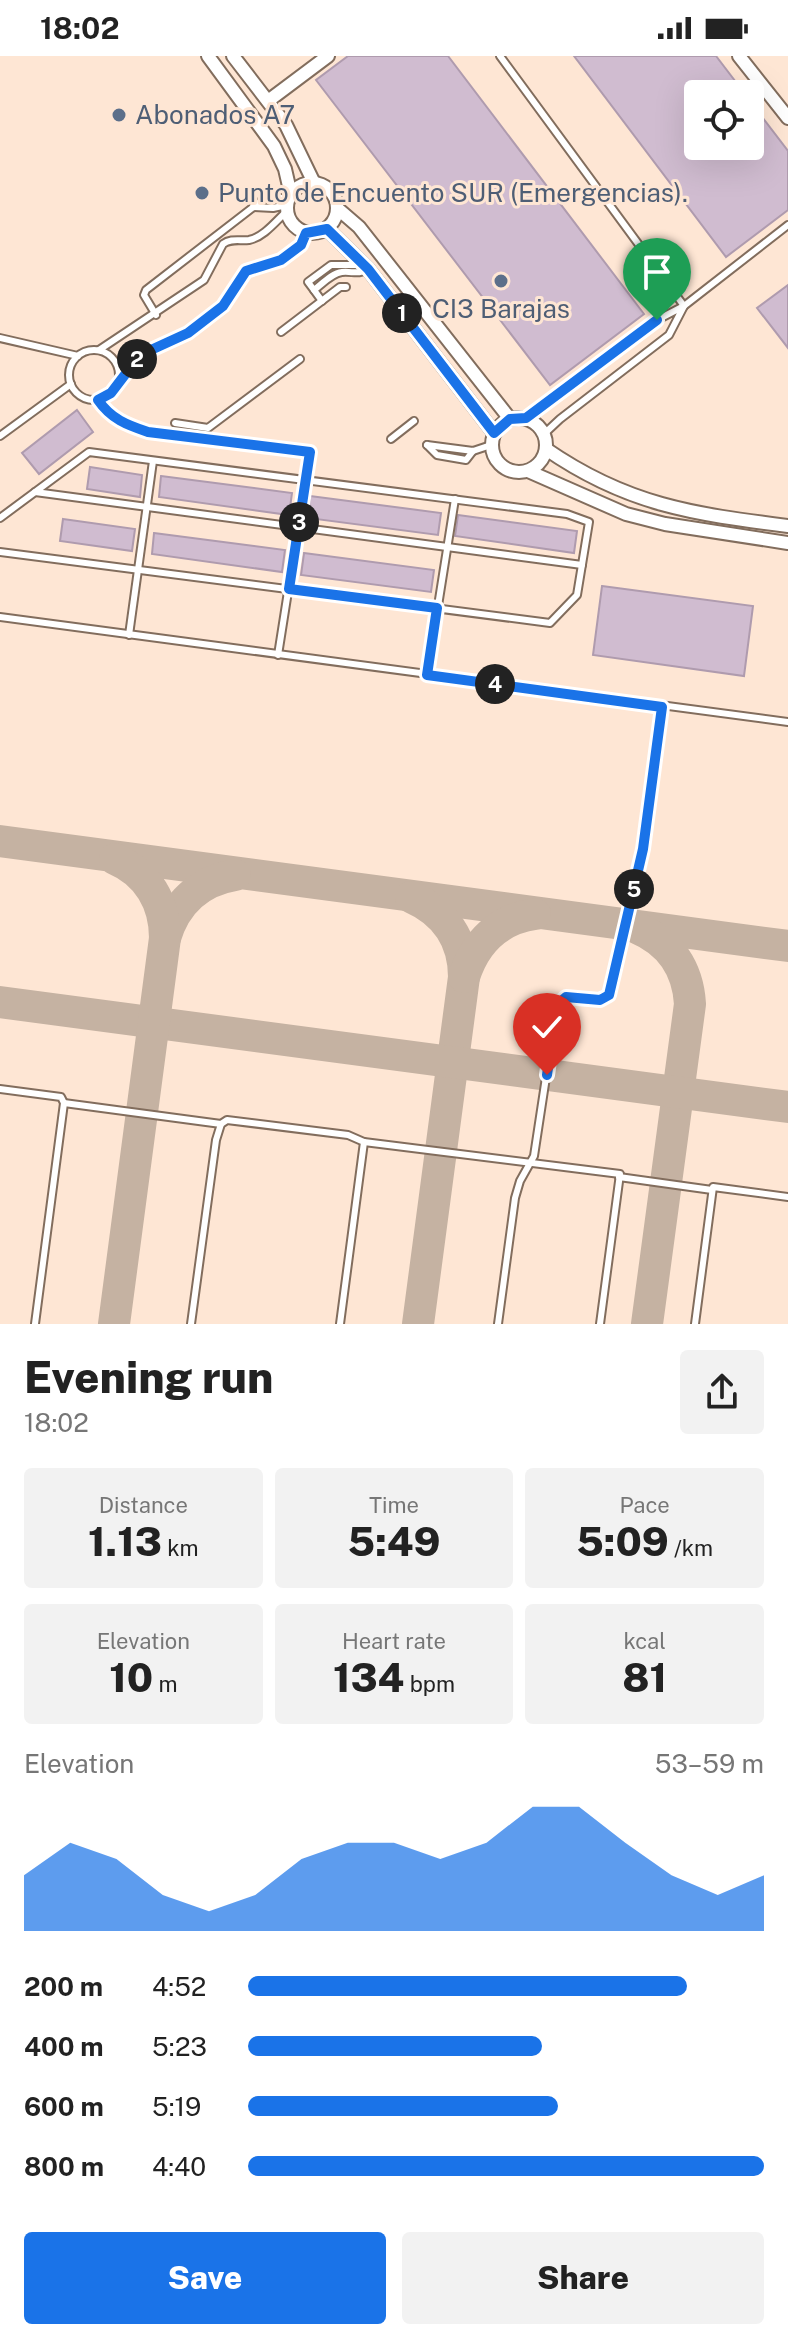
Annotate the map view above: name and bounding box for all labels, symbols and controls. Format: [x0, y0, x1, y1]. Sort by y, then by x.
text: 18:02 [40, 10, 119, 46]
map controls [684, 80, 764, 160]
button: locate [684, 80, 764, 160]
place label: Abonados A7 [135, 99, 295, 130]
marker: Abonados A7 [110, 106, 128, 124]
place label: Punto de Encuento SUR (Emergencias). [218, 177, 688, 208]
marker: Punto de Encuento SUR (Emergencias). [193, 184, 211, 202]
pin [623, 238, 691, 320]
icon: arrive [635, 250, 679, 294]
marker: CI3 Barajas [492, 272, 510, 290]
pin: 1 [382, 293, 422, 333]
place label: CI3 Barajas [432, 293, 570, 324]
text: 1 [397, 300, 407, 326]
pin: 2 [117, 339, 157, 379]
text: 2 [130, 346, 144, 372]
pin: 3 [279, 502, 319, 542]
text: 3 [292, 509, 306, 535]
pin: 4 [475, 664, 515, 704]
text: 4 [488, 671, 502, 697]
pin: 5 [614, 869, 654, 909]
text: 5 [627, 876, 641, 902]
pin [513, 993, 581, 1075]
icon: check [525, 1005, 569, 1049]
button: share [680, 1350, 764, 1434]
text: Evening run [24, 1351, 273, 1403]
text: 18:02 [24, 1407, 89, 1438]
text: Distance [99, 1492, 188, 1518]
text: Time [369, 1492, 419, 1518]
text: Pace [620, 1492, 670, 1518]
text: 1.13 [88, 1518, 162, 1565]
text: 5:49 [348, 1518, 440, 1565]
text: 5:09 [576, 1518, 669, 1565]
text: km [162, 1535, 199, 1561]
text: /km [669, 1535, 713, 1561]
text: Elevation [97, 1628, 190, 1654]
text: Heart rate [342, 1628, 446, 1654]
text: kcal [623, 1628, 666, 1654]
text: 10 [109, 1654, 153, 1701]
text: 134 [333, 1654, 404, 1701]
text: 81 [622, 1654, 667, 1701]
text: m [153, 1671, 177, 1697]
text: bpm [404, 1671, 455, 1697]
text: Elevation [24, 1748, 134, 1779]
text: 53–59 m [655, 1748, 764, 1779]
text: 200 m [24, 1971, 103, 2002]
text: 4:52 [152, 1971, 206, 2002]
text: 400 m [24, 2031, 104, 2062]
text: 5:23 [152, 2031, 207, 2062]
text: 600 m [24, 2091, 104, 2122]
text: 5:19 [152, 2091, 201, 2122]
text: 800 m [24, 2151, 104, 2182]
text: 4:40 [152, 2151, 206, 2182]
button: Save [24, 2232, 386, 2324]
button: Share [402, 2232, 764, 2324]

